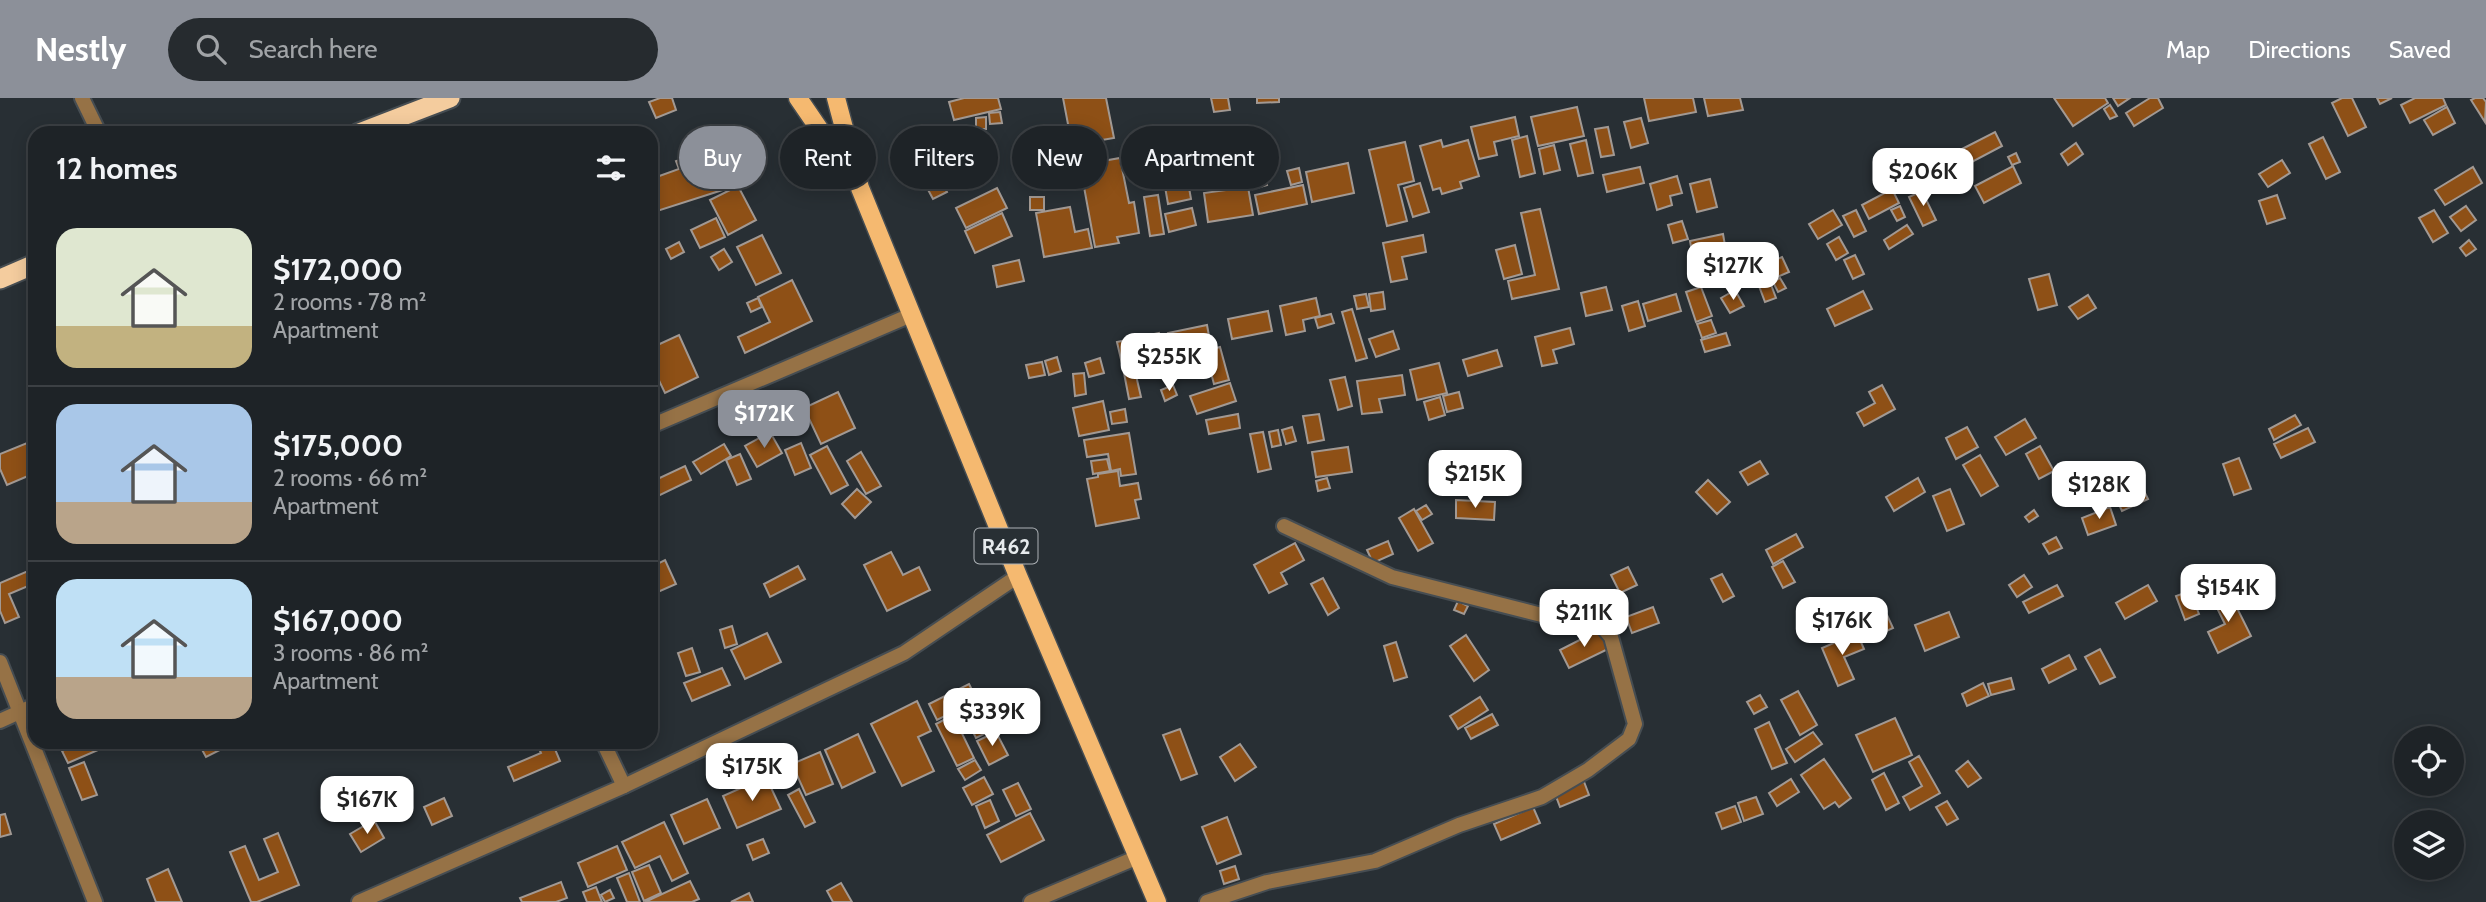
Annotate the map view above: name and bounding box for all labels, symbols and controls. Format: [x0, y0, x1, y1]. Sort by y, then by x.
search box [168, 18, 658, 81]
text: Nestly [35, 29, 126, 69]
icon: search [192, 30, 230, 68]
text: Search here [248, 33, 378, 65]
text: Map [2166, 35, 2210, 64]
text: Directions [2248, 35, 2351, 64]
text: Saved [2389, 35, 2451, 64]
chip: Buy [679, 126, 766, 189]
chip: Rent [780, 126, 876, 189]
chip: Filters [890, 126, 998, 189]
chip: New [1012, 126, 1107, 189]
chip: Apartment [1121, 126, 1279, 189]
pin: $206K [1874, 148, 1972, 208]
icon: filters [592, 149, 630, 187]
text: 12 homes [56, 150, 178, 187]
text: $206K [1888, 157, 1958, 185]
pin: $127K [1684, 242, 1782, 302]
text: $172,000 [273, 251, 403, 288]
text: $127K [1703, 251, 1763, 279]
icon: home [112, 256, 196, 340]
text: 2 rooms · 78 m² [273, 288, 427, 316]
text: Apartment [273, 316, 378, 344]
pin: $255K [1120, 334, 1218, 393]
text: $255K [1137, 342, 1201, 370]
pin: $172K [715, 390, 813, 450]
text: $172K [734, 399, 794, 427]
text: $175,000 [273, 427, 403, 464]
icon: home [112, 432, 196, 516]
pin: $215K [1426, 450, 1524, 510]
text: $215K [1445, 459, 1505, 487]
pin: $128K [2050, 462, 2148, 521]
text: 2 rooms · 66 m² [273, 464, 427, 492]
text: $128K [2068, 470, 2130, 498]
text: Apartment [273, 492, 378, 520]
road number: R462 [974, 528, 1038, 564]
pin: $154K [2179, 564, 2277, 624]
text: $154K [2197, 573, 2259, 601]
pin: $211K [1535, 589, 1633, 649]
text: $211K [1556, 598, 1612, 626]
pin: $176K [1793, 598, 1891, 657]
text: $167,000 [273, 602, 403, 639]
text: $176K [1812, 606, 1872, 634]
icon: home [112, 607, 196, 691]
text: 3 rooms · 86 m² [273, 639, 428, 667]
text: Apartment [273, 667, 378, 695]
pin: $339K [943, 688, 1041, 748]
text: $339K [959, 697, 1025, 725]
map controls [2394, 726, 2464, 880]
button: locate [2394, 726, 2464, 796]
pin: $175K [703, 744, 801, 803]
text: $175K [722, 752, 782, 780]
pin: $167K [318, 776, 416, 836]
text: $167K [337, 785, 397, 813]
button: layers [2394, 810, 2464, 880]

